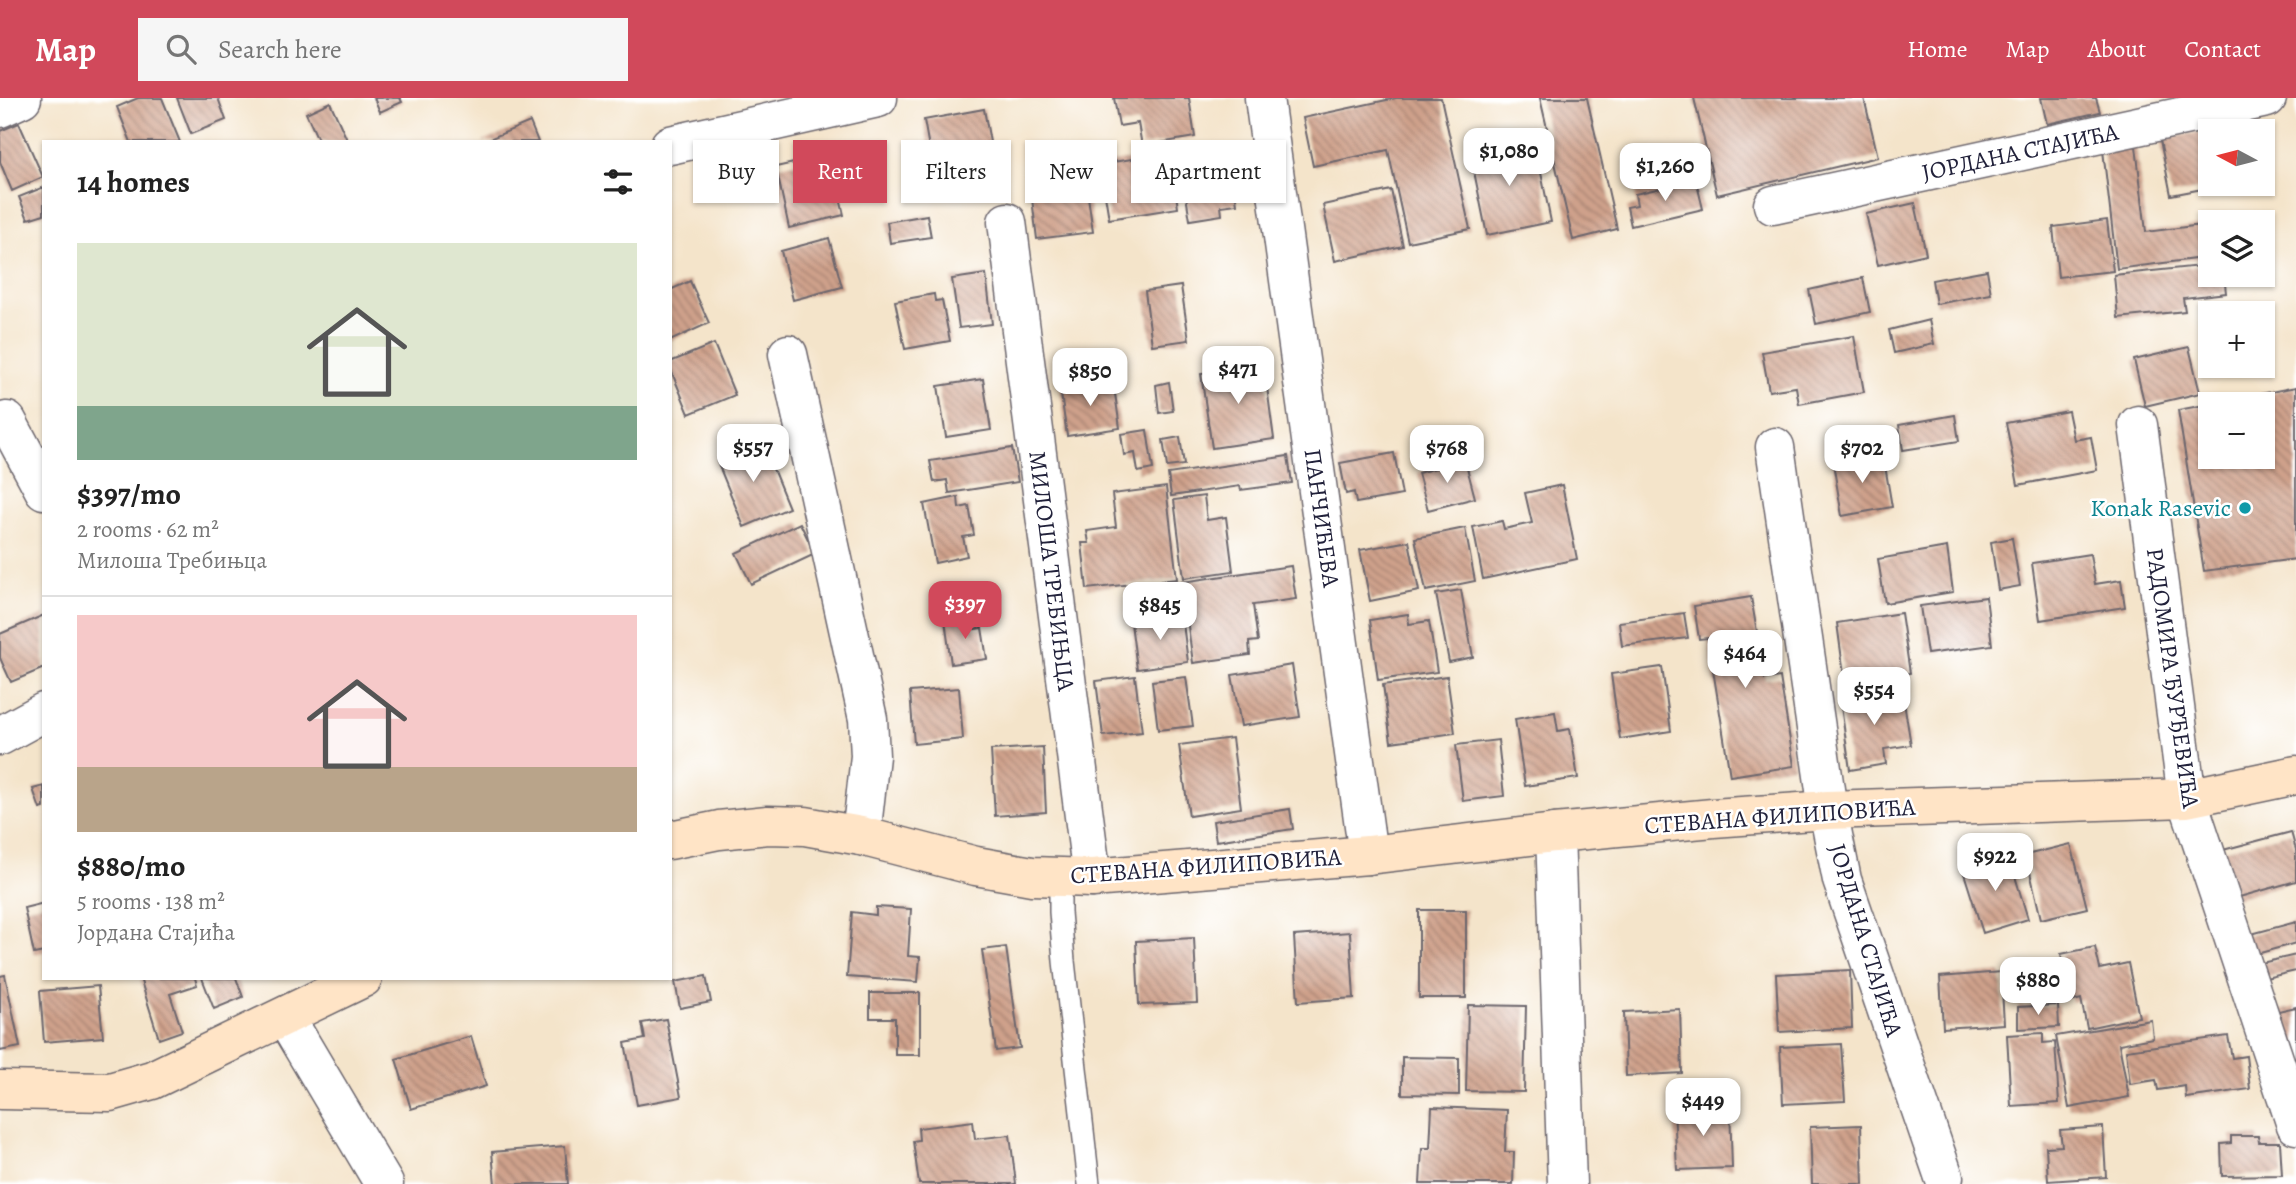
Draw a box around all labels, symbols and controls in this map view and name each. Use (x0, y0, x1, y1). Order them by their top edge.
search box (138, 18, 628, 81)
text: Map (35, 27, 96, 72)
icon: search (162, 30, 200, 68)
text: Search here (218, 32, 342, 67)
text: Home (1907, 33, 1968, 65)
text: Map (2006, 33, 2050, 65)
text: About (2088, 33, 2146, 65)
text: Contact (2184, 33, 2261, 65)
street label: ЈОРДАНА СТАЈИЋА (1919, 115, 2122, 188)
north arrow (2198, 119, 2275, 196)
map controls (2198, 119, 2275, 469)
pin: $1,080 (1452, 129, 1566, 188)
text: $1,080 (1479, 135, 1539, 166)
chip: Buy (693, 140, 779, 203)
chip: Rent (793, 140, 887, 203)
chip: Filters (901, 140, 1011, 203)
chip: New (1025, 140, 1117, 203)
chip: Apartment (1131, 140, 1286, 203)
pin: $1,260 (1608, 144, 1722, 203)
text: $1,260 (1636, 150, 1694, 181)
text: 14 homes (77, 162, 190, 202)
icon: filters (599, 163, 637, 201)
button: layers (2198, 210, 2275, 287)
icon: home (294, 289, 420, 415)
button: + (2198, 301, 2275, 378)
pin: $471 (1197, 346, 1279, 406)
pin: $850 (1049, 348, 1131, 408)
text: $471 (1218, 353, 1258, 384)
text: $850 (1068, 355, 1112, 386)
button: − (2198, 392, 2275, 469)
pin: $557 (712, 424, 794, 484)
pin: $768 (1406, 426, 1488, 485)
pin: $702 (1821, 426, 1903, 485)
text: $557 (733, 431, 773, 462)
text: $768 (1426, 432, 1468, 463)
text: $702 (1840, 432, 1884, 463)
street label: ПАНЧИЋЕВА (1296, 447, 1348, 590)
street label: МИЛОША ТРЕБИЊЦА (1021, 449, 1083, 694)
text: $397/mo (77, 474, 181, 514)
place label: Konak Rasevic (2090, 492, 2231, 524)
marker: Konak Rasevic (2237, 500, 2253, 516)
text: 2 rooms · 62 m² (77, 514, 219, 545)
text: Милоша Требињца (77, 545, 267, 576)
street label: РАДОМИРА ЂУРЂЕВИЋА (2139, 546, 2207, 811)
pin: $397 (924, 582, 1006, 641)
pin: $845 (1119, 582, 1201, 642)
text: $397 (944, 588, 986, 619)
text: $845 (1139, 589, 1181, 620)
pin: $464 (1704, 630, 1786, 690)
text: $464 (1723, 637, 1767, 668)
icon: home (294, 661, 420, 787)
pin: $554 (1833, 668, 1915, 727)
text: $554 (1853, 674, 1895, 705)
street label: СТЕВАНА ФИЛИПОВИЋА (1643, 790, 1918, 841)
pin: $922 (1954, 834, 2036, 893)
street label: СТЕВАНА ФИЛИПОВИЋА (1069, 840, 1344, 891)
street label: ЈОРДАНА СТАЈИЋА (1821, 840, 1911, 1041)
text: $922 (1973, 840, 2017, 871)
text: $880/mo (77, 846, 185, 886)
text: 5 rooms · 138 m² (77, 886, 225, 917)
text: Јордана Стајића (77, 917, 235, 948)
pin: $880 (1997, 958, 2079, 1017)
text: $880 (2016, 964, 2060, 995)
pin: $449 (1662, 1079, 1744, 1138)
text: $449 (1682, 1085, 1725, 1116)

